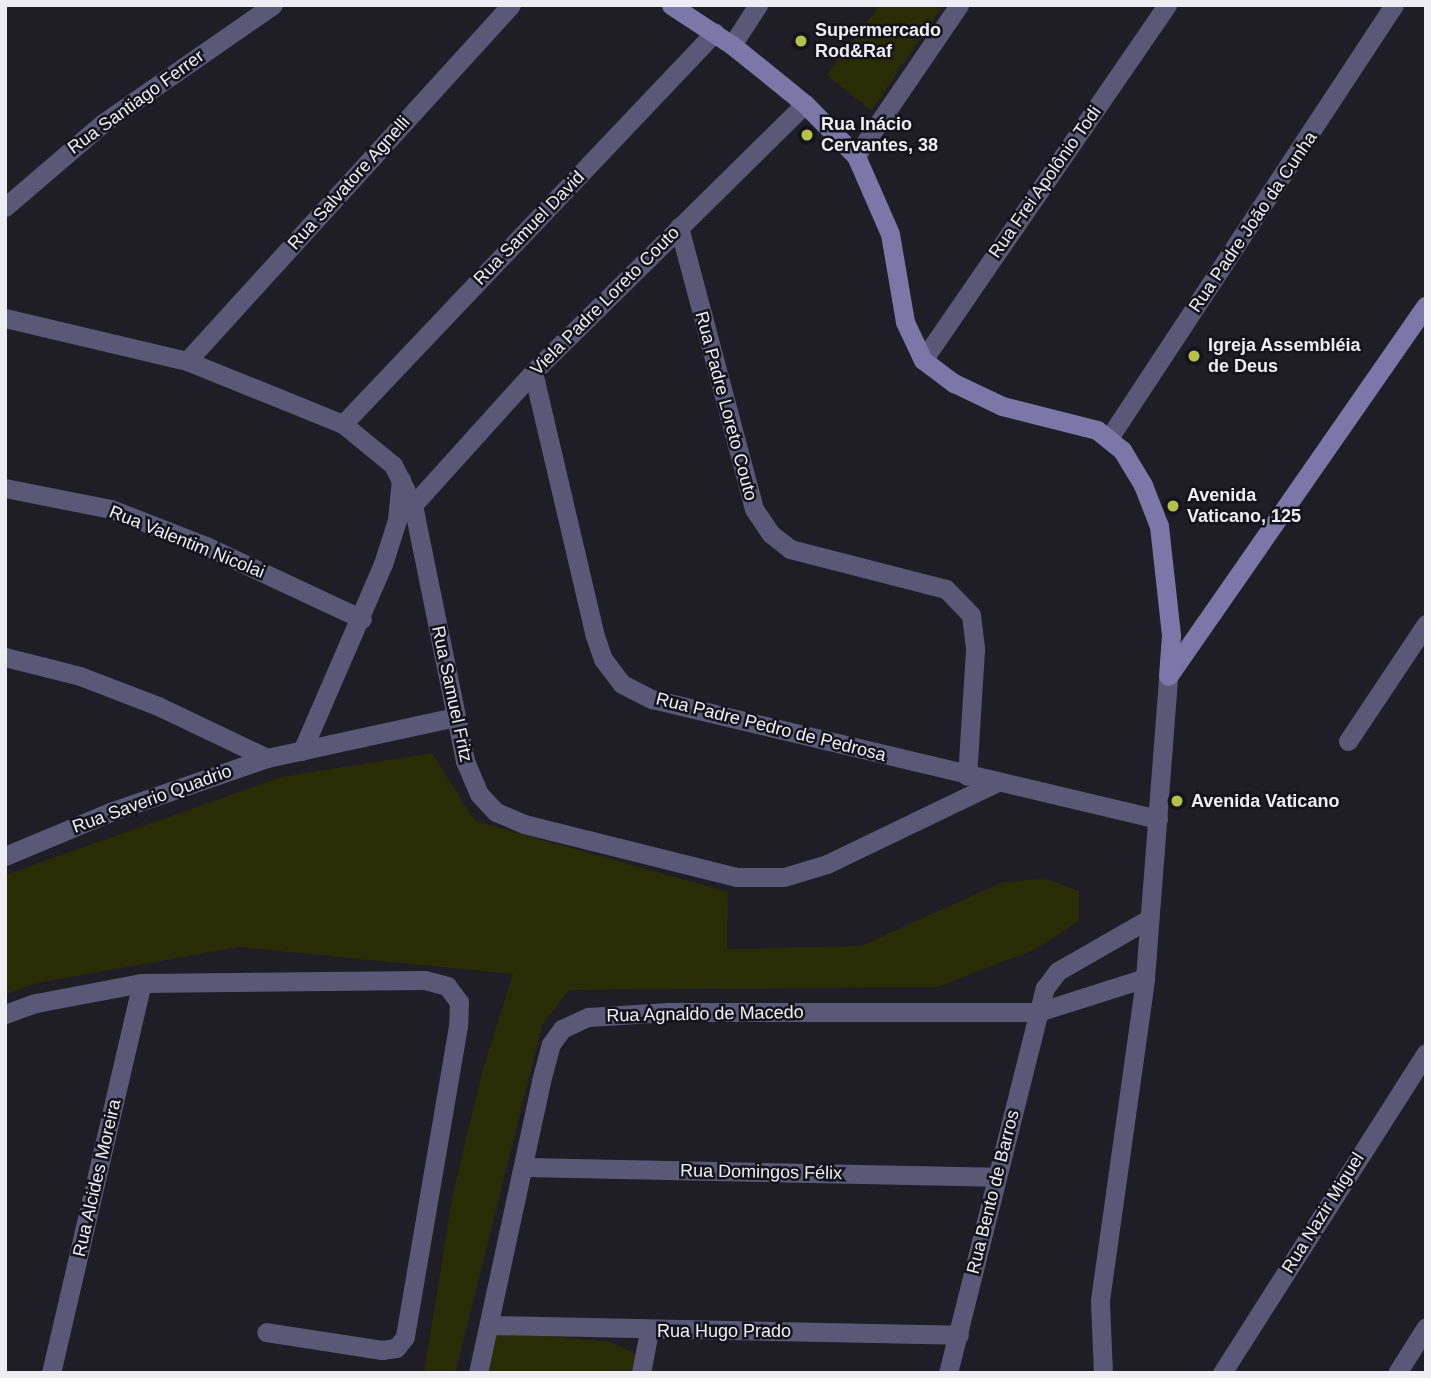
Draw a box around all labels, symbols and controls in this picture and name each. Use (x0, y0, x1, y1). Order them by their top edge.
place label: Supermercado Rod&Raf (815, 20, 941, 62)
marker: Supermercado Rod&Raf (793, 33, 809, 49)
street label: Rua Santiago Ferrer (64, 45, 208, 159)
street label: Rua Frei Apolônio Todi (984, 101, 1106, 263)
street label: Rua Salvatore Agnelli (283, 111, 415, 255)
place label: Rua Inácio Cervantes, 38 (821, 114, 938, 156)
marker: Rua Inácio Cervantes, 38 (799, 127, 815, 143)
street label: Rua Padre João da Cunha (1184, 128, 1322, 316)
street label: Rua Samuel David (469, 167, 589, 289)
street label: Viela Padre Loreto Couto (526, 222, 684, 380)
street label: Rua Padre Loreto Couto (690, 309, 762, 503)
place label: Igreja Assembléia de Deus (1208, 335, 1361, 378)
marker: Igreja Assembléia de Deus (1186, 348, 1202, 364)
place label: Avenida Vaticano, 125 (1187, 485, 1301, 528)
marker: Avenida Vaticano, 125 (1165, 498, 1181, 514)
street label: Rua Valentim Nicolai (106, 501, 268, 583)
street label: Rua Samuel Fritz (427, 624, 477, 764)
street label: Rua Padre Pedro de Pedrosa (654, 688, 888, 766)
street label: Rua Saverio Quadrio (69, 760, 235, 838)
place label: Avenida Vaticano (1191, 790, 1339, 812)
marker: Avenida Vaticano (1169, 793, 1185, 809)
street label: Rua Agnaldo de Macedo (606, 1001, 804, 1027)
street label: Rua Alcides Moreira (68, 1097, 126, 1259)
street label: Rua Bento de Barros (962, 1108, 1024, 1276)
street label: Rua Nazir Miguel (1277, 1149, 1369, 1277)
street label: Rua Domingos Félix (680, 1160, 842, 1184)
street label: Rua Hugo Prado (657, 1320, 791, 1342)

